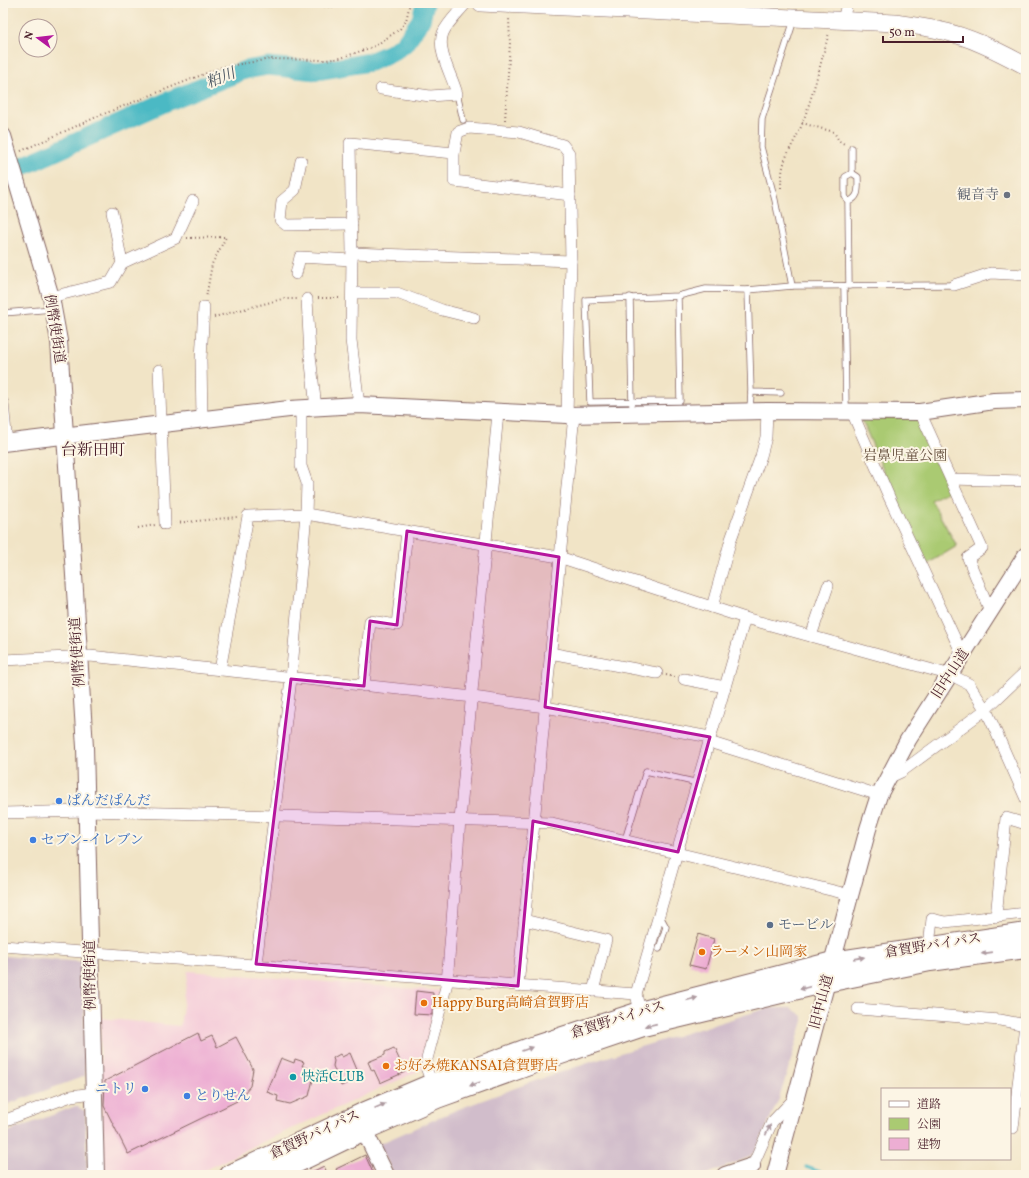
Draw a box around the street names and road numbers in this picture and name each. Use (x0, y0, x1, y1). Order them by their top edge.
street label: 例幣使街道 (39, 293, 69, 365)
street label: 例幣使街道 (66, 616, 90, 688)
street label: 旧中山道 (928, 645, 974, 703)
street label: 倉賀野バイパス (883, 929, 983, 963)
street label: 例幣使街道 (81, 940, 101, 1010)
street label: 旧中山道 (806, 972, 838, 1032)
street label: 倉賀野バイパス (568, 997, 668, 1043)
street label: 倉賀野バイパス (267, 1106, 363, 1164)

